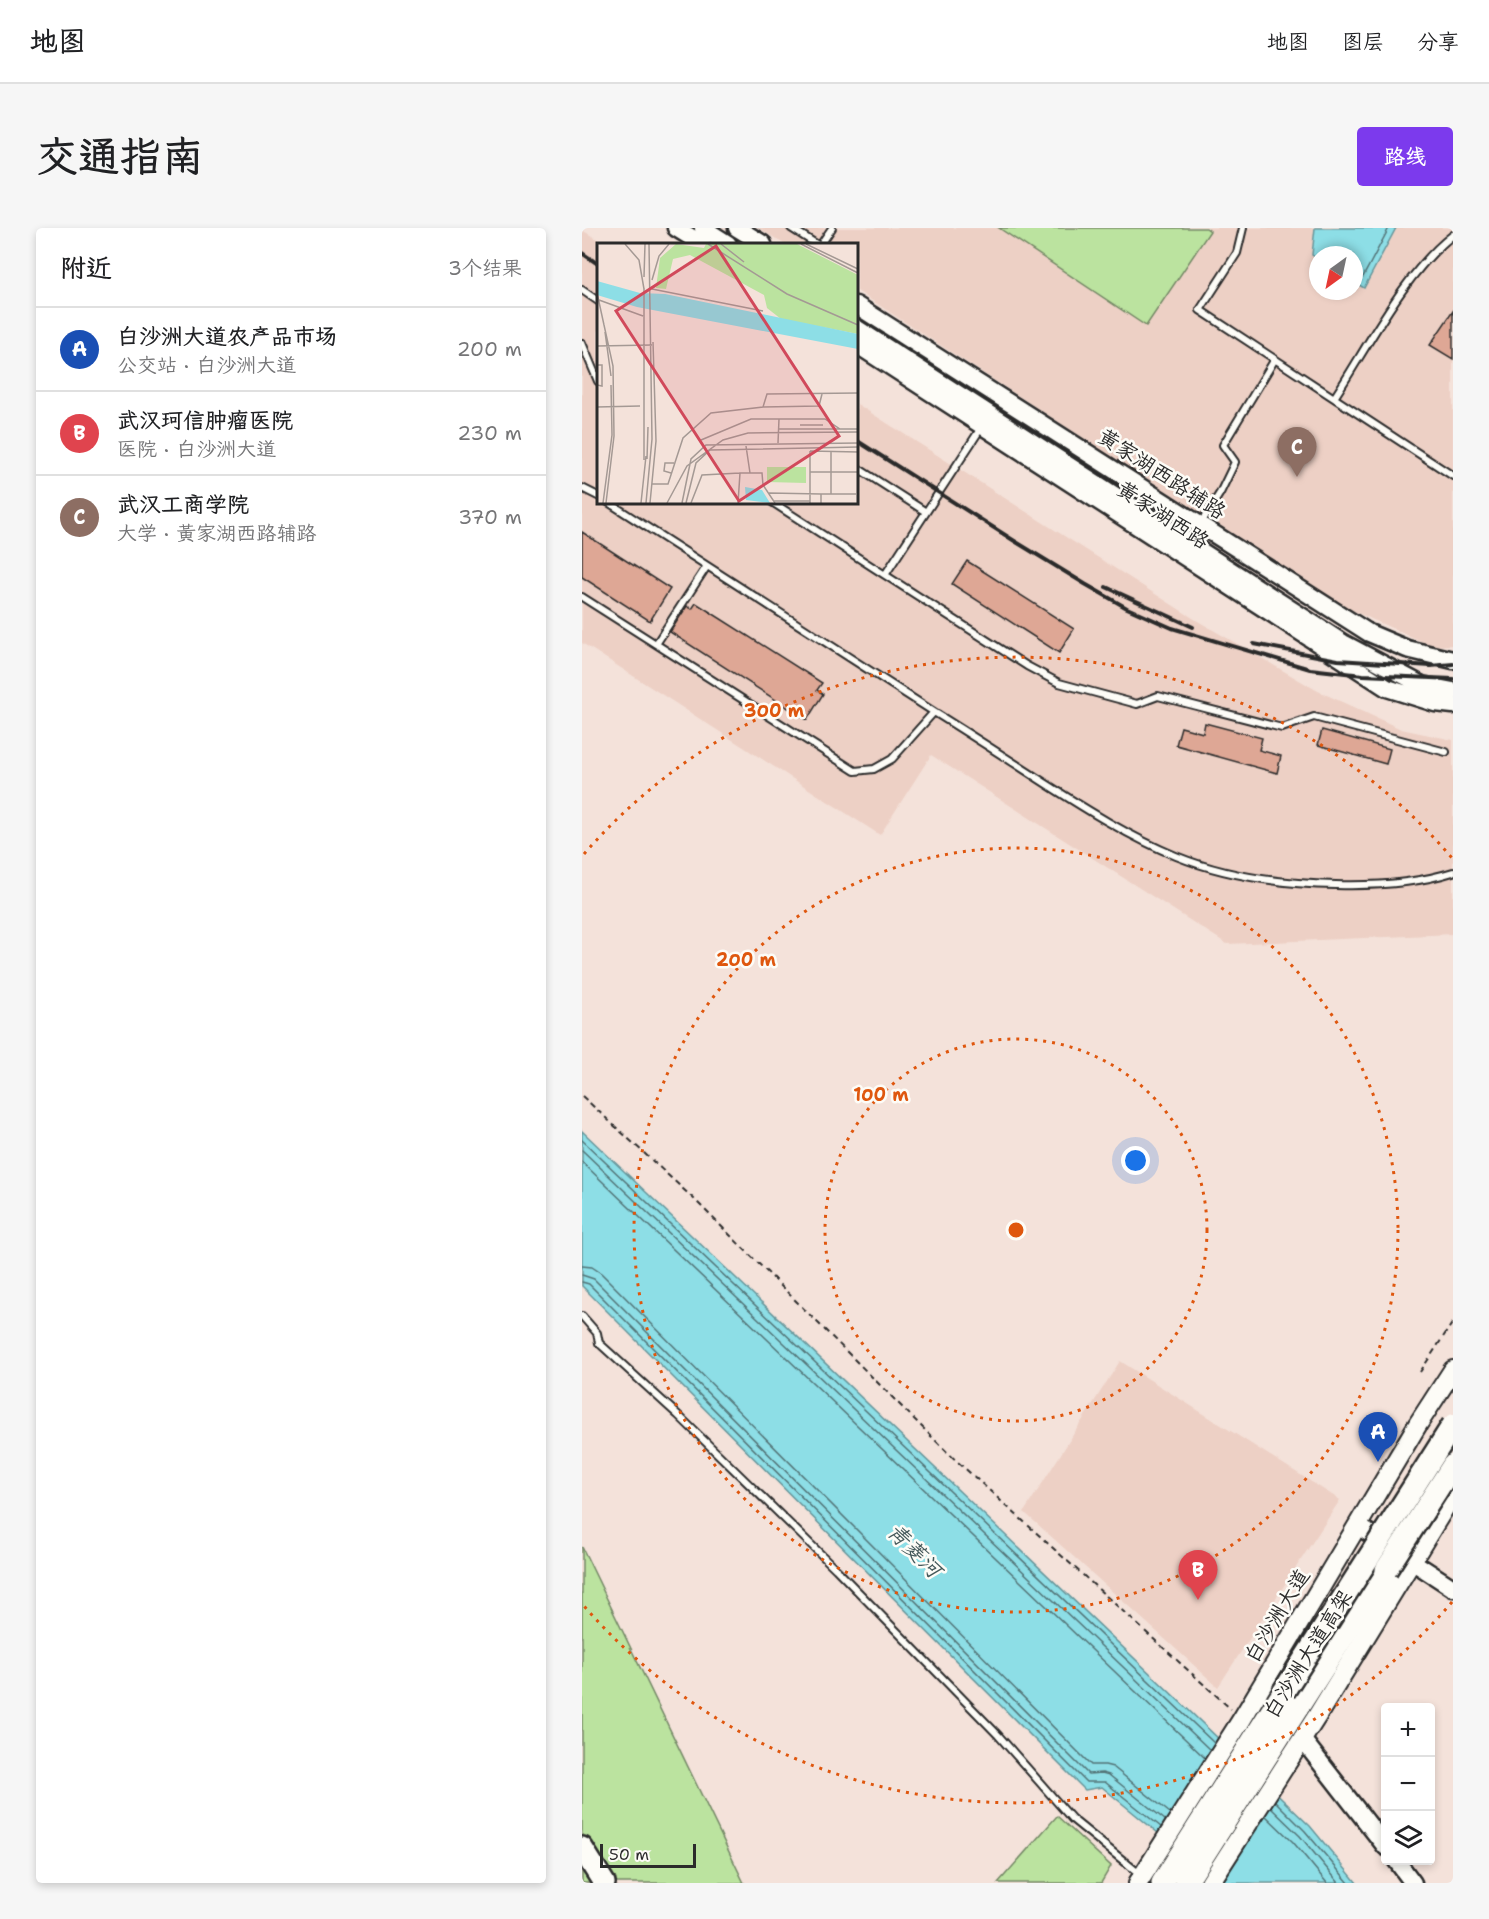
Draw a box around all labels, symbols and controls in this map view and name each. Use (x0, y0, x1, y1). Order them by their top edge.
text: 地图 (30, 22, 86, 60)
text: 地图 (1267, 28, 1309, 56)
text: 图层 (1342, 28, 1384, 56)
text: 分享 (1417, 28, 1459, 56)
button: 路线 (1357, 127, 1453, 186)
text: 交通指南 (36, 128, 204, 184)
inset map (597, 243, 858, 504)
north arrow (1309, 246, 1363, 300)
text: 附近 (60, 250, 112, 285)
text: 3个结果 (448, 255, 522, 281)
text: 白沙洲大道农产品市场 (117, 322, 337, 351)
text: A (72, 336, 87, 362)
text: 200 m (457, 336, 522, 362)
text: 公交站 · 白沙洲大道 (117, 352, 296, 378)
text: 武汉珂信肿瘤医院 (117, 406, 293, 435)
text: B (73, 420, 86, 446)
text: 230 m (457, 420, 522, 446)
street label: 黄家湖西路辅路 (1093, 423, 1231, 525)
pin: C (1278, 428, 1316, 477)
text: 医院 · 白沙洲大道 (117, 436, 276, 462)
street label: 黄家湖西路 (1112, 476, 1214, 554)
text: 武汉工商学院 (117, 490, 249, 519)
text: C (73, 504, 86, 530)
text: 370 m (458, 504, 522, 530)
text: 大学 · 黄家湖西路辅路 (117, 520, 316, 546)
text: 300 m (744, 699, 805, 723)
text: 200 m (716, 948, 777, 972)
text: 100 m (853, 1083, 909, 1107)
your location (1121, 1146, 1150, 1175)
centre of rings (1006, 1220, 1026, 1240)
pin: A (1358, 1412, 1398, 1462)
water label: 青菱河 (881, 1517, 950, 1586)
pin: B (1178, 1550, 1218, 1600)
street label: 白沙洲大道 (1238, 1564, 1316, 1668)
street label: 白沙洲大道高架 (1257, 1584, 1359, 1724)
map controls (1381, 1703, 1435, 1865)
button: + (1381, 1703, 1435, 1757)
button: − (1381, 1757, 1435, 1811)
button: layers (1381, 1811, 1435, 1865)
scale bar (600, 1841, 696, 1868)
text: 50 m (609, 1844, 649, 1865)

